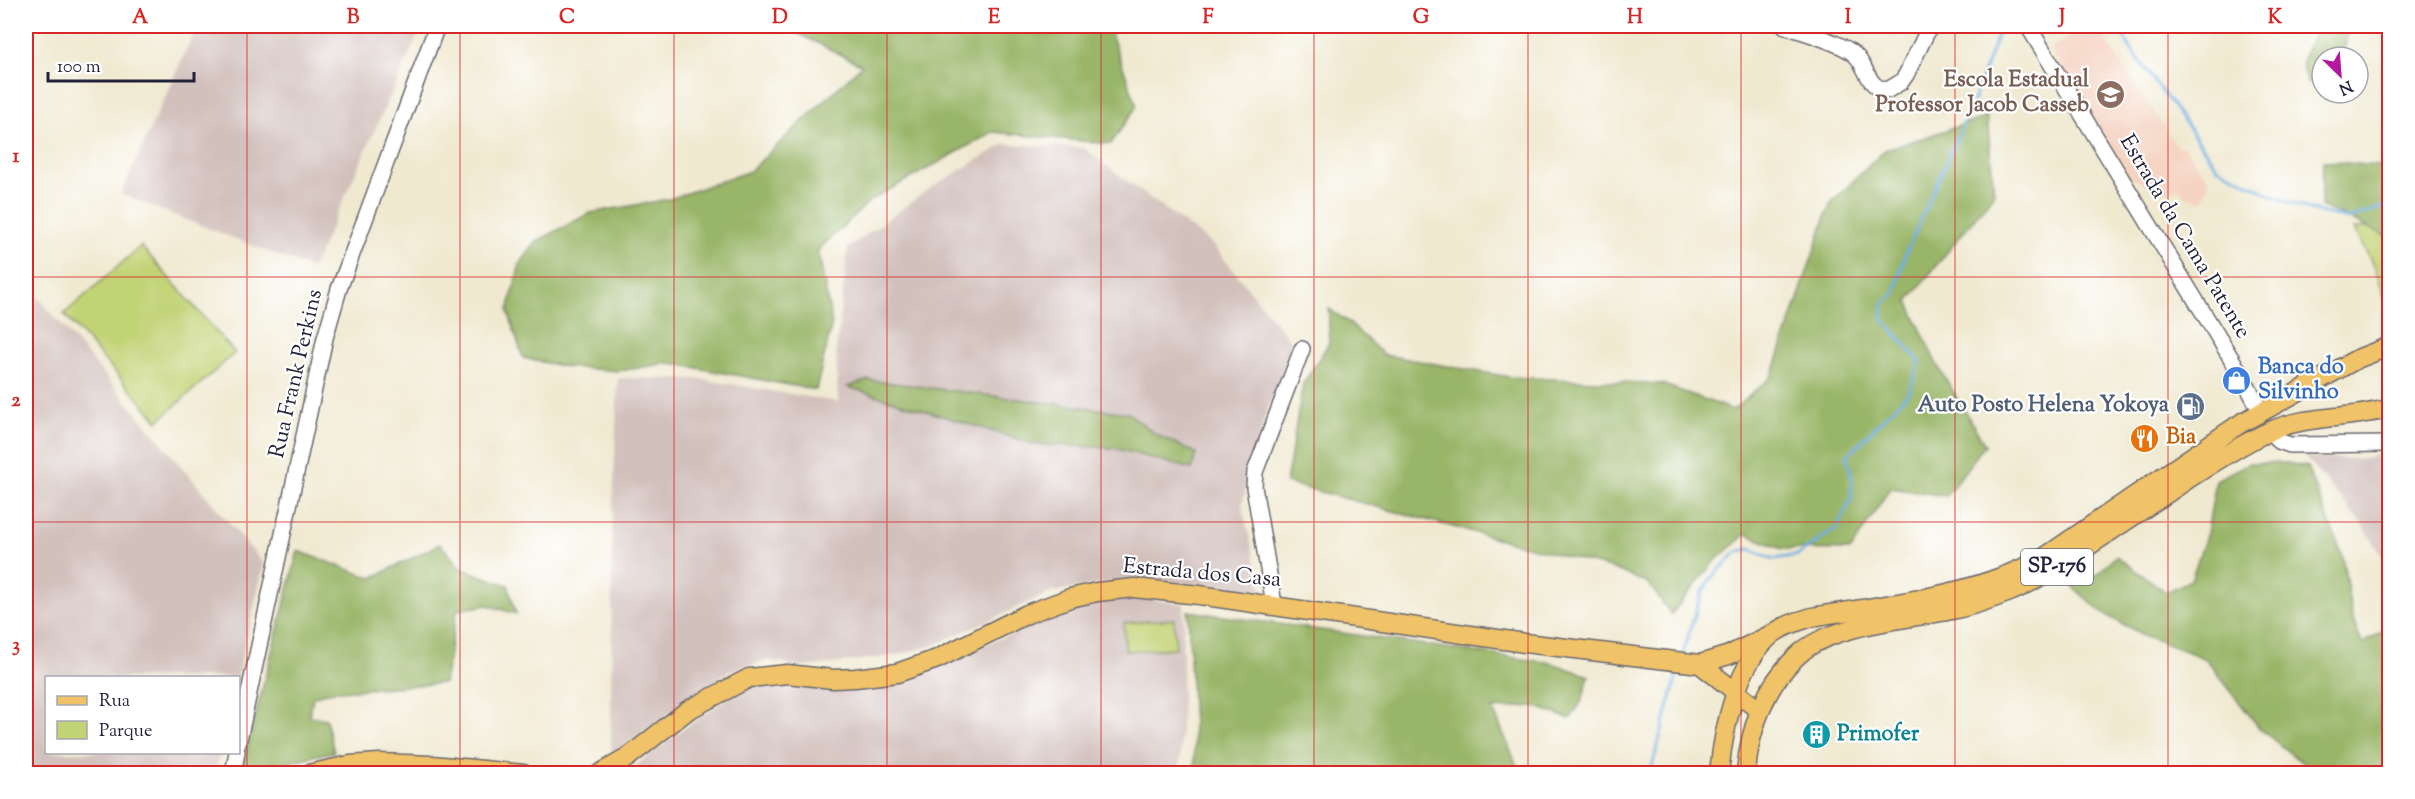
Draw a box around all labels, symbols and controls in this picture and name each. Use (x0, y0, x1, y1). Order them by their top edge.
text: A (132, 4, 149, 33)
text: B (347, 4, 360, 33)
text: C (559, 4, 575, 33)
text: D (772, 4, 788, 33)
text: E (988, 4, 1001, 33)
text: F (1202, 4, 1214, 33)
text: G (1413, 4, 1430, 33)
text: H (1627, 4, 1643, 33)
text: I (1845, 4, 1852, 33)
text: J (2057, 4, 2065, 33)
text: K (2268, 4, 2283, 33)
scale bar (48, 45, 194, 83)
north arrow (2310, 45, 2370, 105)
text: 100 m (57, 55, 101, 81)
place label: Escola Estadual Professor Jacob Casseb (1875, 65, 2090, 122)
text: N (2334, 73, 2356, 100)
school or university icon: Escola Estadual Professor Jacob Casseb (2094, 78, 2126, 110)
street label: Estrada da Cama Patente (2110, 129, 2258, 345)
text: 1 (13, 143, 20, 172)
street label: Rua Frank Perkins (262, 286, 332, 462)
place label: Banca do Silvinho (2258, 352, 2344, 409)
shop icon: Banca do Silvinho (2221, 365, 2253, 397)
text: 2 (11, 387, 21, 416)
place label: Auto Posto Helena Yokoya (1918, 390, 2170, 422)
fuel station icon: Auto Posto Helena Yokoya (2174, 390, 2206, 422)
restaurant icon: Bia (2129, 422, 2161, 454)
place label: Bia (2166, 422, 2197, 454)
road number: SP-176 (2021, 549, 2093, 585)
street label: Estrada dos Casa (1122, 551, 1282, 597)
text: 3 (12, 632, 20, 661)
legend (45, 676, 240, 754)
text: Rua (99, 689, 130, 715)
text: Parque (99, 719, 152, 745)
building icon: Primofer (1800, 719, 1832, 751)
place label: Primofer (1837, 719, 1920, 751)

